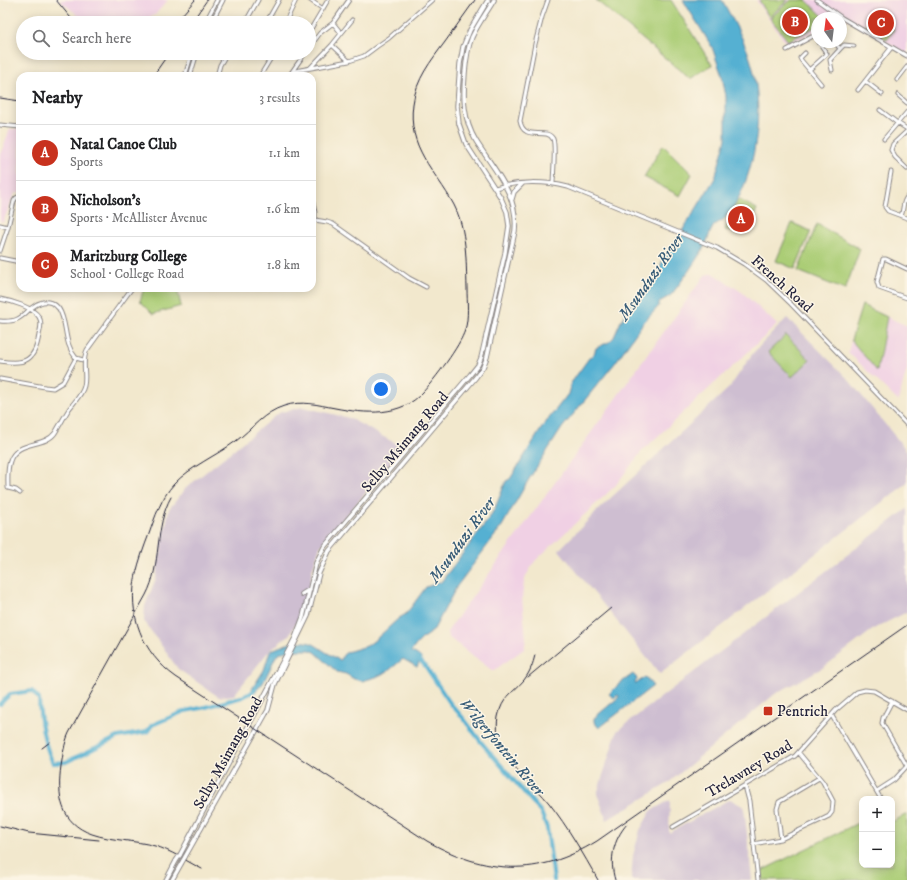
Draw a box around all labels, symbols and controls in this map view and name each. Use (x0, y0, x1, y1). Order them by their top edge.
pin: B (782, 7, 808, 37)
pin: C (868, 8, 894, 38)
north arrow (811, 12, 847, 48)
search box (16, 16, 316, 60)
icon: search (30, 27, 52, 49)
text: Search here (62, 29, 131, 48)
text: Nearby (32, 87, 82, 109)
text: 3 results (259, 90, 300, 106)
text: Natal Canoe Club (70, 135, 177, 154)
text: A (41, 145, 49, 161)
text: 1.1 km (268, 145, 300, 161)
text: Sports (70, 154, 103, 170)
text: Nicholson's (70, 191, 140, 210)
text: B (41, 201, 49, 217)
text: 1.6 km (266, 201, 300, 217)
pin: A (728, 204, 754, 234)
text: Sports · McAllister Avenue (70, 210, 207, 226)
water label: Msunduzi River (613, 229, 689, 325)
text: Maritzburg College (70, 247, 187, 266)
street label: French Road (747, 251, 817, 317)
text: C (41, 257, 49, 273)
text: 1.8 km (267, 257, 300, 273)
text: School · College Road (70, 266, 184, 282)
your location (371, 379, 391, 399)
street label: Selby Msimang Road (357, 387, 453, 496)
water label: Msunduzi River (424, 492, 501, 588)
street label: Selby Msimang Road (189, 693, 267, 813)
water label: Wilgerfontein River (455, 694, 550, 801)
place label: Pentrich (777, 702, 828, 721)
marker: Pentrich (762, 705, 774, 717)
street label: Trelawney Road (702, 736, 796, 802)
map controls (859, 796, 895, 868)
button: + (859, 796, 895, 832)
button: − (859, 832, 895, 868)

